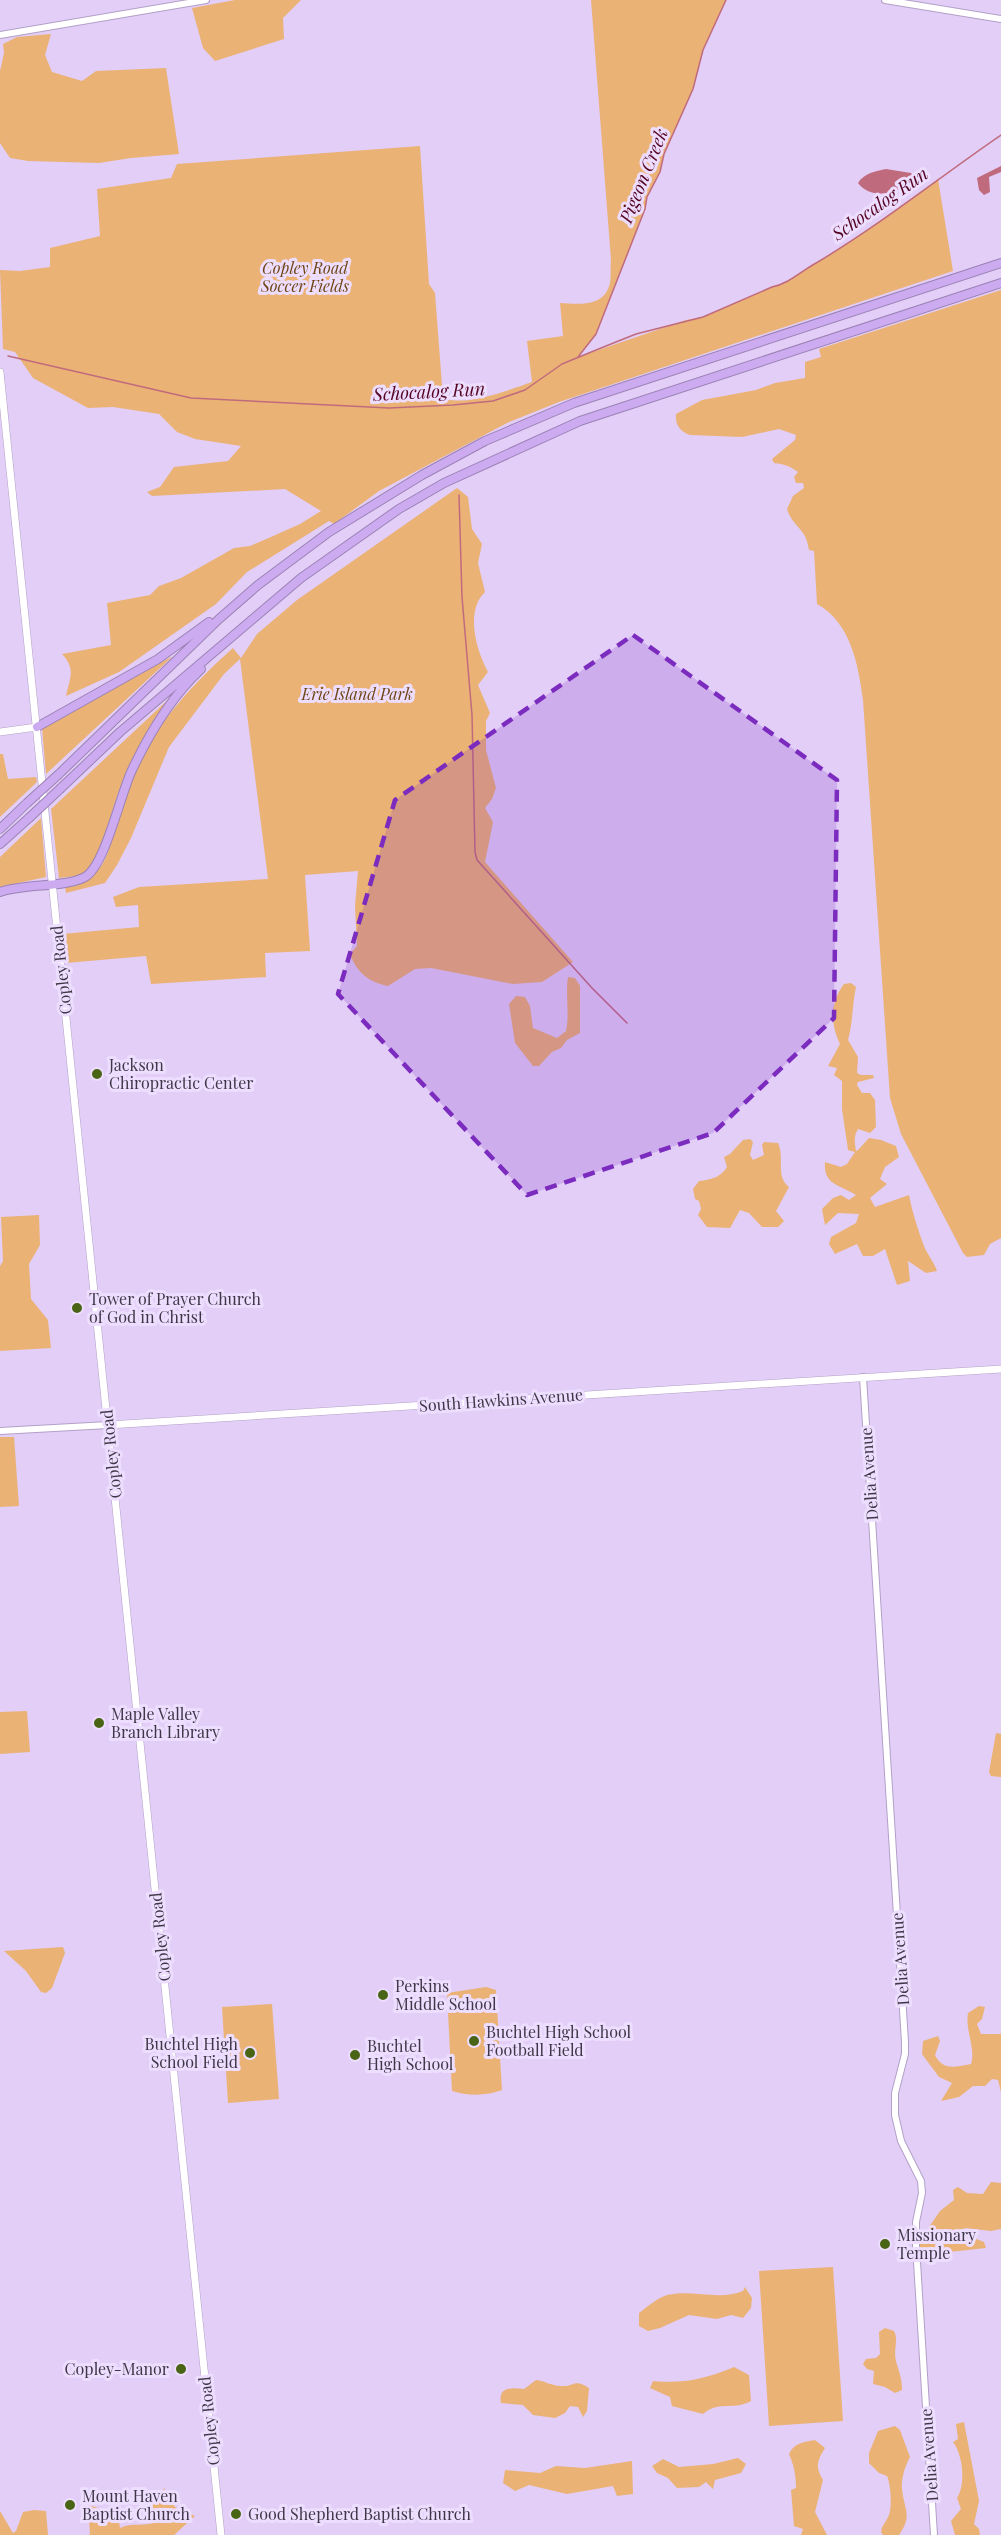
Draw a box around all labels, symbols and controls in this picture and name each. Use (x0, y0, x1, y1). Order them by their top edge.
water label: Pigeon Creek (613, 125, 673, 227)
water label: Schocalog Run (826, 161, 932, 246)
park label: Copley Road Soccer Fields (260, 257, 349, 296)
water label: Schocalog Run (371, 376, 486, 406)
park label: Erie Island Park (300, 683, 413, 704)
street label: Copley Road (45, 924, 76, 1016)
place label: Jackson Chiropractic Center (108, 1054, 253, 1093)
marker: Jackson Chiropractic Center (90, 1067, 104, 1081)
place label: Tower of Prayer Church of God in Christ (89, 1288, 261, 1327)
marker: Tower of Prayer Church of God in Christ (70, 1301, 84, 1315)
street label: South Hawkins Avenue (418, 1383, 584, 1416)
street label: Copley Road (95, 1408, 126, 1500)
street label: Delia Avenue (855, 1427, 882, 1521)
place label: Maple Valley Branch Library (111, 1703, 220, 1742)
marker: Maple Valley Branch Library (92, 1716, 106, 1730)
street label: Copley Road (144, 1891, 175, 1983)
street label: Delia Avenue (886, 1912, 913, 2006)
place label: Perkins Middle School (395, 1975, 497, 2014)
marker: Perkins Middle School (376, 1988, 390, 2002)
place label: Buchtel High School Football Field (486, 2021, 632, 2060)
place label: Buchtel High School Field (145, 2033, 239, 2072)
marker: Buchtel High School Football Field (467, 2034, 481, 2048)
place label: Buchtel High School (367, 2035, 454, 2074)
marker: Buchtel High School Field (243, 2046, 257, 2060)
marker: Buchtel High School (348, 2048, 362, 2062)
place label: Missionary Temple (897, 2224, 976, 2263)
marker: Missionary Temple (878, 2237, 892, 2251)
place label: Copley-Manor (65, 2358, 169, 2379)
marker: Copley-Manor (174, 2362, 188, 2376)
street label: Copley Road (193, 2375, 224, 2467)
street label: Delia Avenue (915, 2408, 942, 2502)
place label: Mount Haven Baptist Church (82, 2485, 190, 2524)
marker: Mount Haven Baptist Church (63, 2498, 77, 2512)
place label: Good Shepherd Baptist Church (248, 2503, 471, 2524)
marker: Good Shepherd Baptist Church (229, 2507, 243, 2521)

